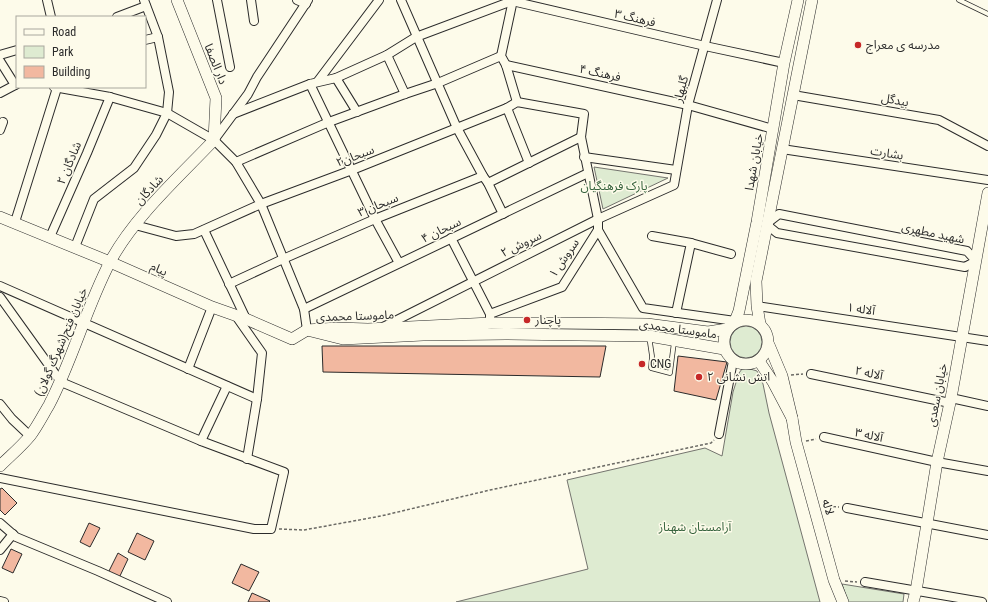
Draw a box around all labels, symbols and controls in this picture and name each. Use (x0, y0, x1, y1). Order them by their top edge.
street label: فرهنگ ۳ (613, 6, 657, 30)
legend (16, 16, 146, 88)
text: Road (52, 25, 76, 39)
place label: مدرسه ی معراج (866, 38, 940, 54)
marker: مدرسه ی معراج (853, 40, 863, 50)
street label: دار الصفا (202, 42, 231, 87)
text: Park (52, 45, 74, 59)
street label: فرهنگ ۴ (578, 62, 622, 84)
text: Building (52, 65, 90, 79)
street label: گلبهار (671, 73, 692, 105)
street label: بیدگل (880, 91, 910, 109)
street label: خیابان شهدا (742, 132, 766, 192)
street label: شادگان ۲ (54, 140, 84, 186)
street label: سبحان۲ (334, 142, 376, 170)
street label: بشارت (869, 143, 905, 163)
street label: شادگان (132, 172, 166, 208)
park label: پارک فرهنگیان (580, 179, 648, 194)
street label: سبحان ۳ (356, 191, 400, 219)
street label: سبحان ۴ (419, 214, 463, 246)
street label: شهید مطهری (900, 220, 966, 247)
street label: سروش ۲ (498, 228, 544, 260)
street label: سروش ۱ (546, 236, 582, 280)
street label: پیام (147, 259, 170, 281)
street label: خیابان فتح(شهرگ گولان) (32, 286, 92, 399)
street label: آلاله ۱ (846, 300, 877, 318)
street label: ماموستا محمدی (316, 308, 394, 324)
place label: پاچنار (534, 313, 561, 328)
marker: پاچنار (522, 315, 532, 325)
street label: ماموستا محمدی (638, 317, 718, 341)
place label: CNG (650, 357, 671, 371)
marker: CNG (637, 359, 647, 369)
street label: خیابان سعدی (924, 362, 950, 428)
street label: آلاله ۲ (854, 363, 885, 383)
place label: اتش نشانی ۲ (707, 370, 770, 384)
marker: اتش نشانی ۲ (694, 372, 704, 382)
street label: آلاله ۳ (854, 425, 885, 445)
street label: لاله (819, 497, 837, 517)
park label: آرامستان شهناز (658, 520, 732, 534)

